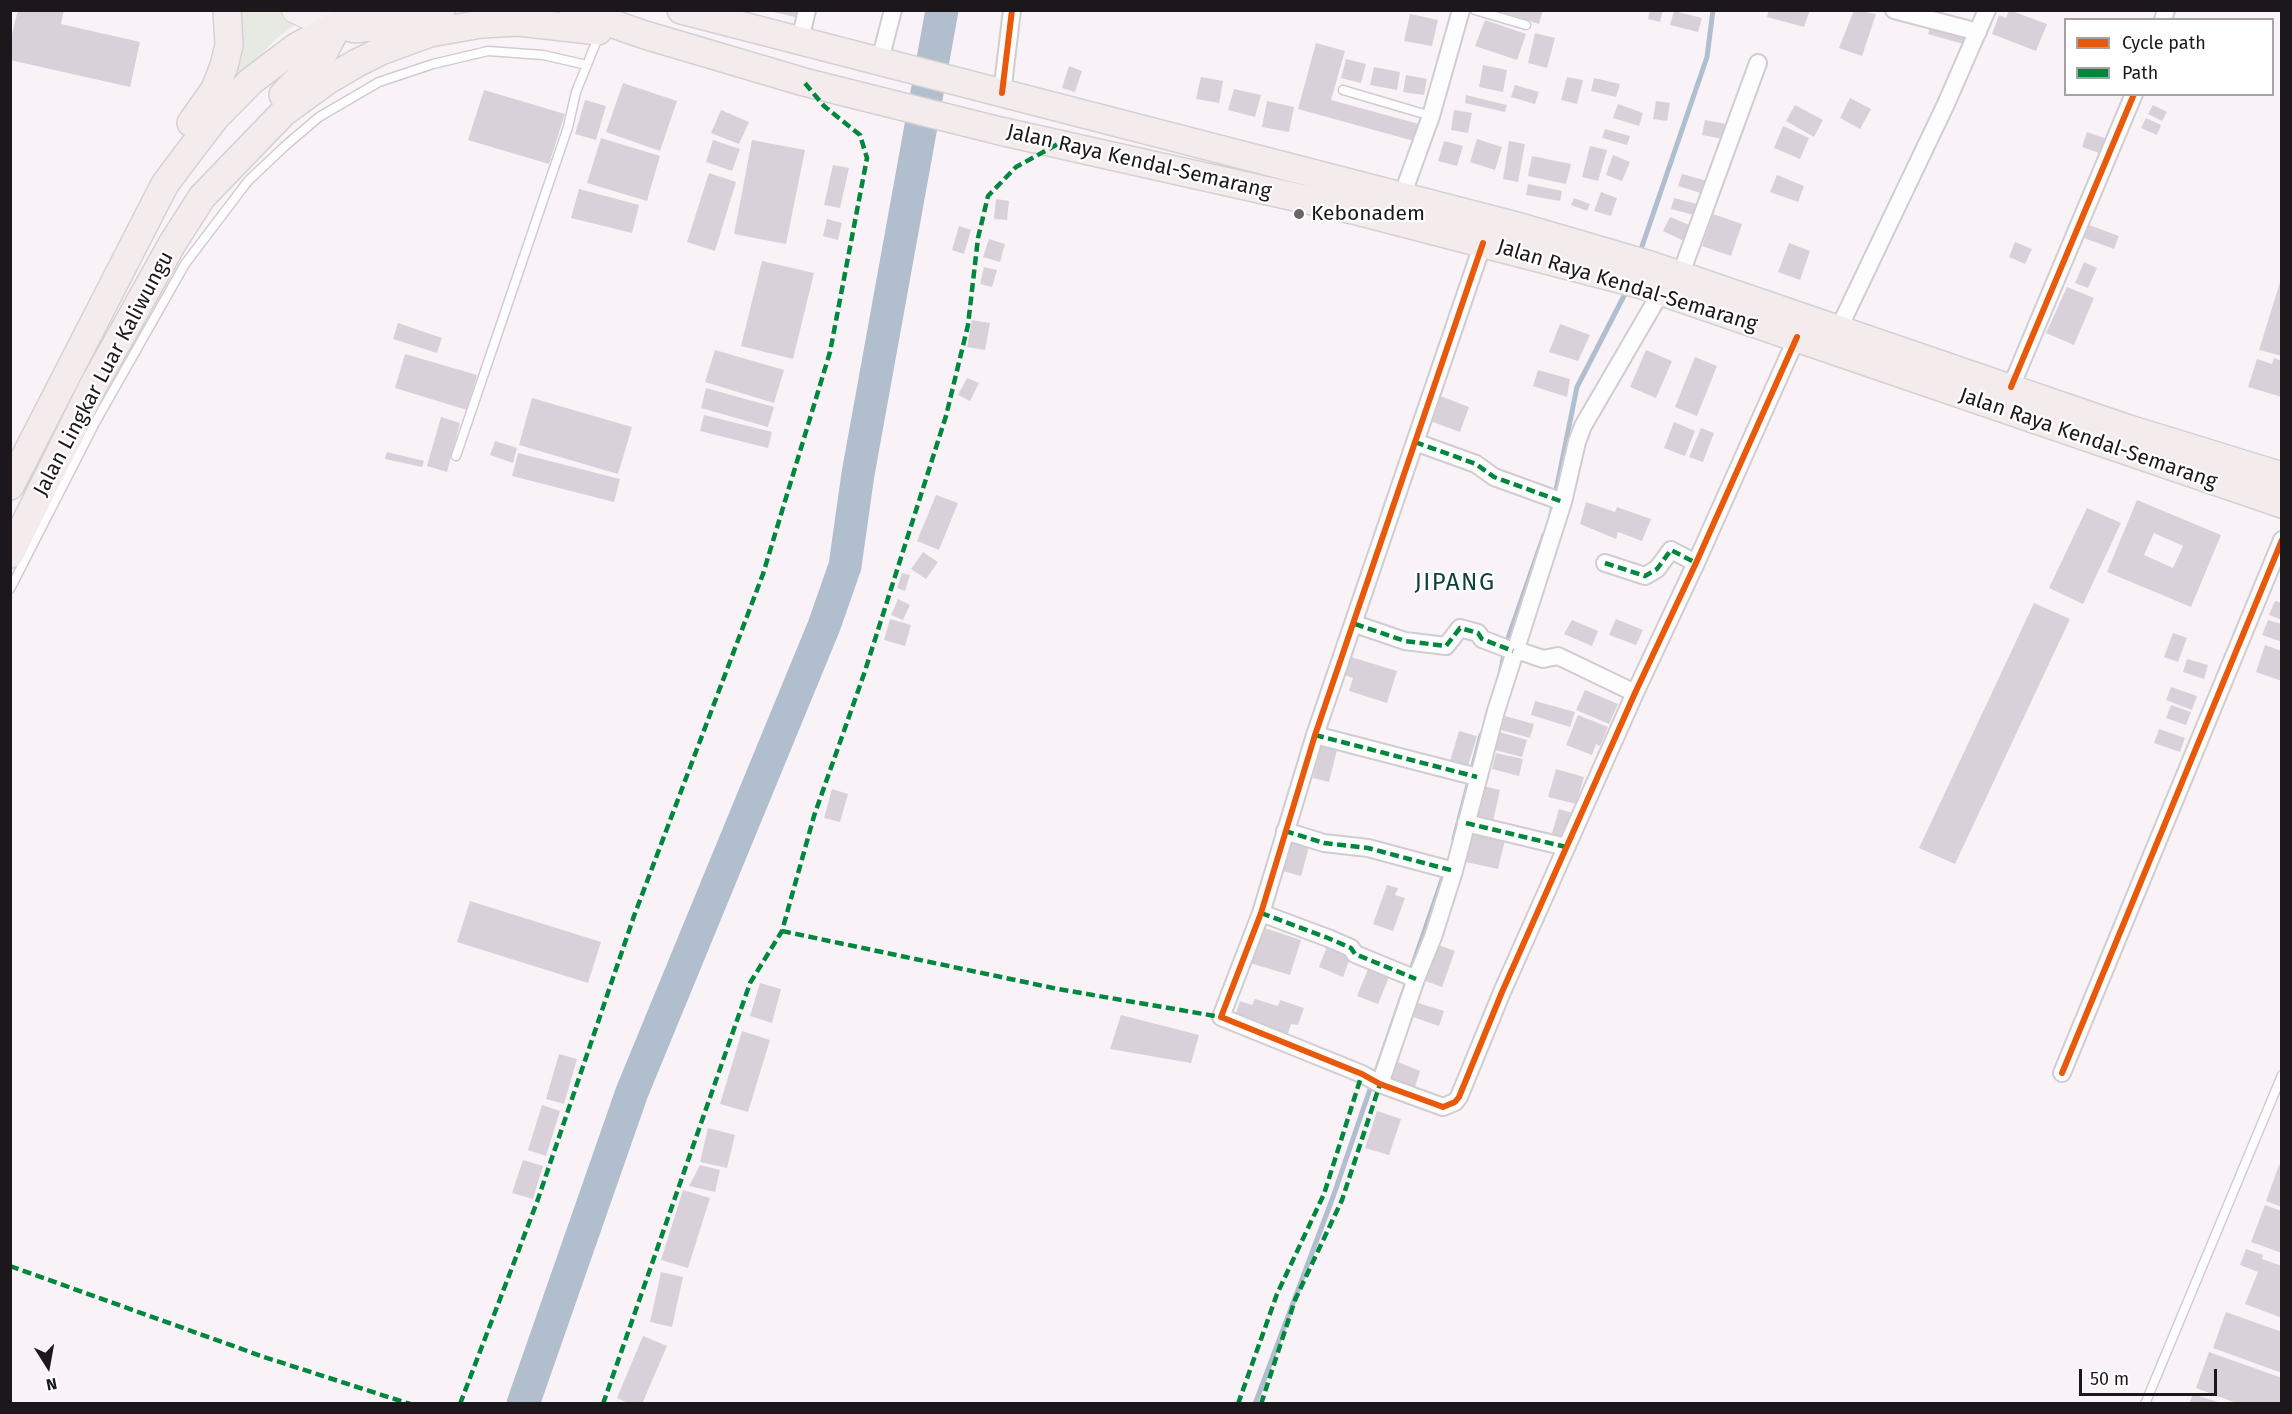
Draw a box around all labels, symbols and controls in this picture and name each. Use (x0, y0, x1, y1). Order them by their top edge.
legend (2064, 18, 2274, 96)
text: Cycle path (2122, 32, 2206, 54)
text: Path (2122, 62, 2158, 84)
street label: Jalan Raya Kendal-Semarang (1004, 119, 1274, 205)
place label: Kebonadem (1311, 201, 1425, 227)
marker: Kebonadem (1292, 207, 1306, 221)
street label: Jalan Raya Kendal-Semarang (1494, 234, 1760, 338)
street label: Jalan Lingkar Luar Kaliwungu (29, 247, 179, 501)
street label: Jalan Raya Kendal-Semarang (1956, 383, 2220, 495)
district label: JIPANG (1414, 569, 1496, 597)
north arrow (18, 1336, 78, 1396)
scale bar (2082, 1357, 2220, 1395)
text: 50 m (2090, 1368, 2129, 1390)
text: N (45, 1374, 59, 1394)

